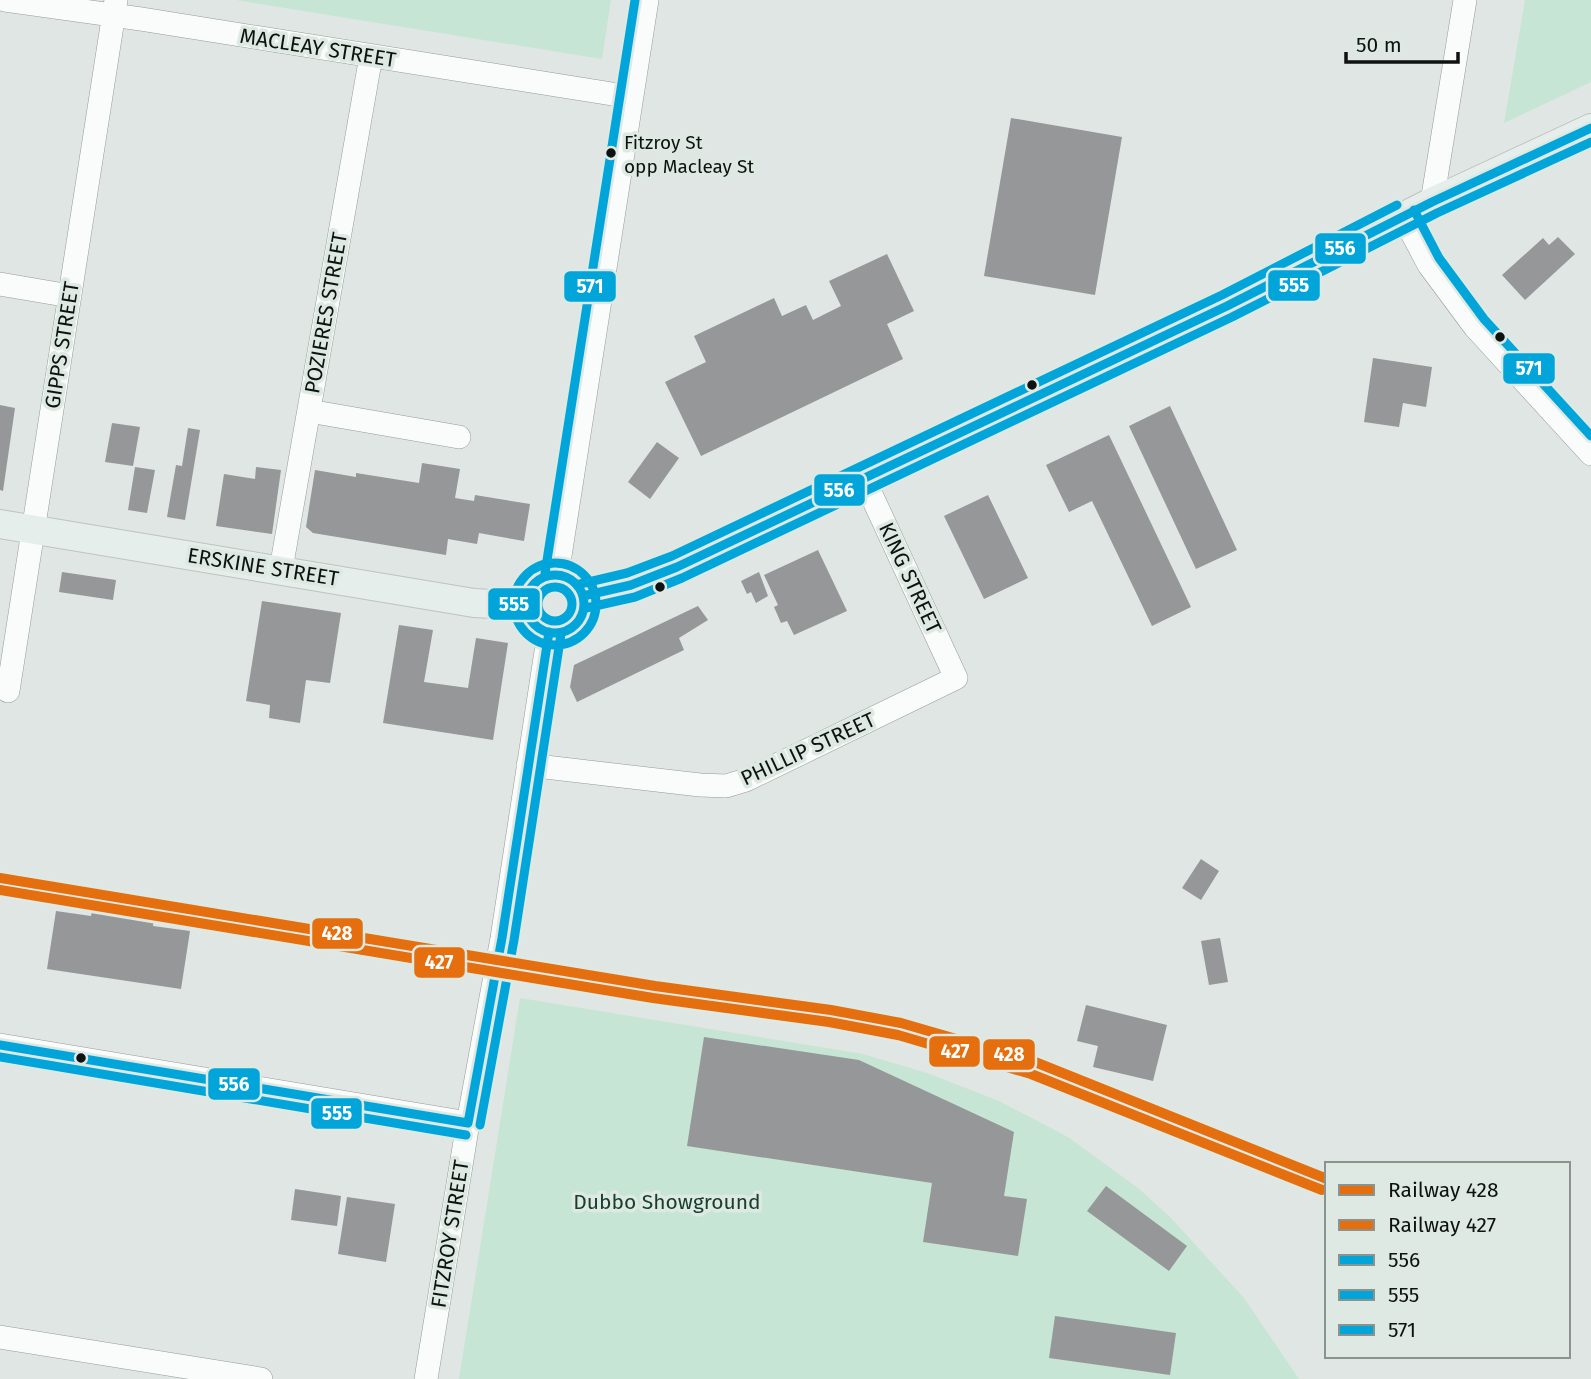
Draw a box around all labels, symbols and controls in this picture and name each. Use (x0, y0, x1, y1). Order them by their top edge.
scale bar (1346, 21, 1458, 65)
street label: MACLEAY STREET (238, 23, 398, 73)
text: 50 m (1356, 32, 1402, 58)
place label: Fitzroy St opp Macleay St (624, 131, 754, 178)
marker: Fitzroy St opp Macleay St (604, 146, 618, 160)
street label: POZIERES STREET (299, 230, 353, 396)
line badge: 556 (1314, 232, 1367, 265)
text: 556 (1325, 237, 1356, 260)
line badge: 555 (1267, 269, 1321, 302)
line badge: 571 (563, 270, 617, 303)
text: 555 (1279, 274, 1309, 297)
text: 571 (576, 275, 604, 298)
street label: GIPPS STREET (39, 279, 85, 410)
unlabelled marker (1493, 330, 1507, 344)
line badge: 571 (1502, 352, 1556, 385)
text: 571 (1515, 357, 1543, 380)
unlabelled marker (1025, 378, 1039, 392)
line badge: 556 (813, 473, 866, 507)
text: 556 (824, 479, 855, 502)
street label: KING STREET (873, 518, 947, 638)
street label: ERSKINE STREET (185, 542, 341, 592)
unlabelled marker (653, 580, 667, 594)
line badge: 555 (487, 587, 541, 621)
text: 555 (499, 593, 529, 616)
street label: PHILLIP STREET (737, 706, 880, 792)
line badge: 428 (311, 917, 364, 950)
text: 428 (321, 922, 353, 945)
line badge: 427 (413, 946, 466, 979)
text: 427 (425, 951, 454, 974)
line badge: 427 (928, 1035, 981, 1068)
line badge: 428 (982, 1038, 1036, 1071)
text: 427 (941, 1040, 970, 1063)
text: 428 (993, 1043, 1025, 1066)
unlabelled marker (74, 1051, 88, 1065)
line badge: 556 (207, 1067, 261, 1101)
text: 556 (219, 1073, 250, 1096)
line badge: 555 (310, 1097, 363, 1130)
text: 555 (322, 1102, 352, 1125)
street label: FITZROY STREET (425, 1158, 475, 1310)
legend (1325, 1162, 1570, 1358)
text: Railway 428 (1388, 1177, 1499, 1203)
park label: Dubbo Showground (573, 1189, 761, 1215)
text: Railway 427 (1388, 1212, 1496, 1238)
text: 556 (1388, 1247, 1420, 1273)
text: 555 (1388, 1282, 1419, 1308)
text: 571 (1388, 1317, 1416, 1343)

